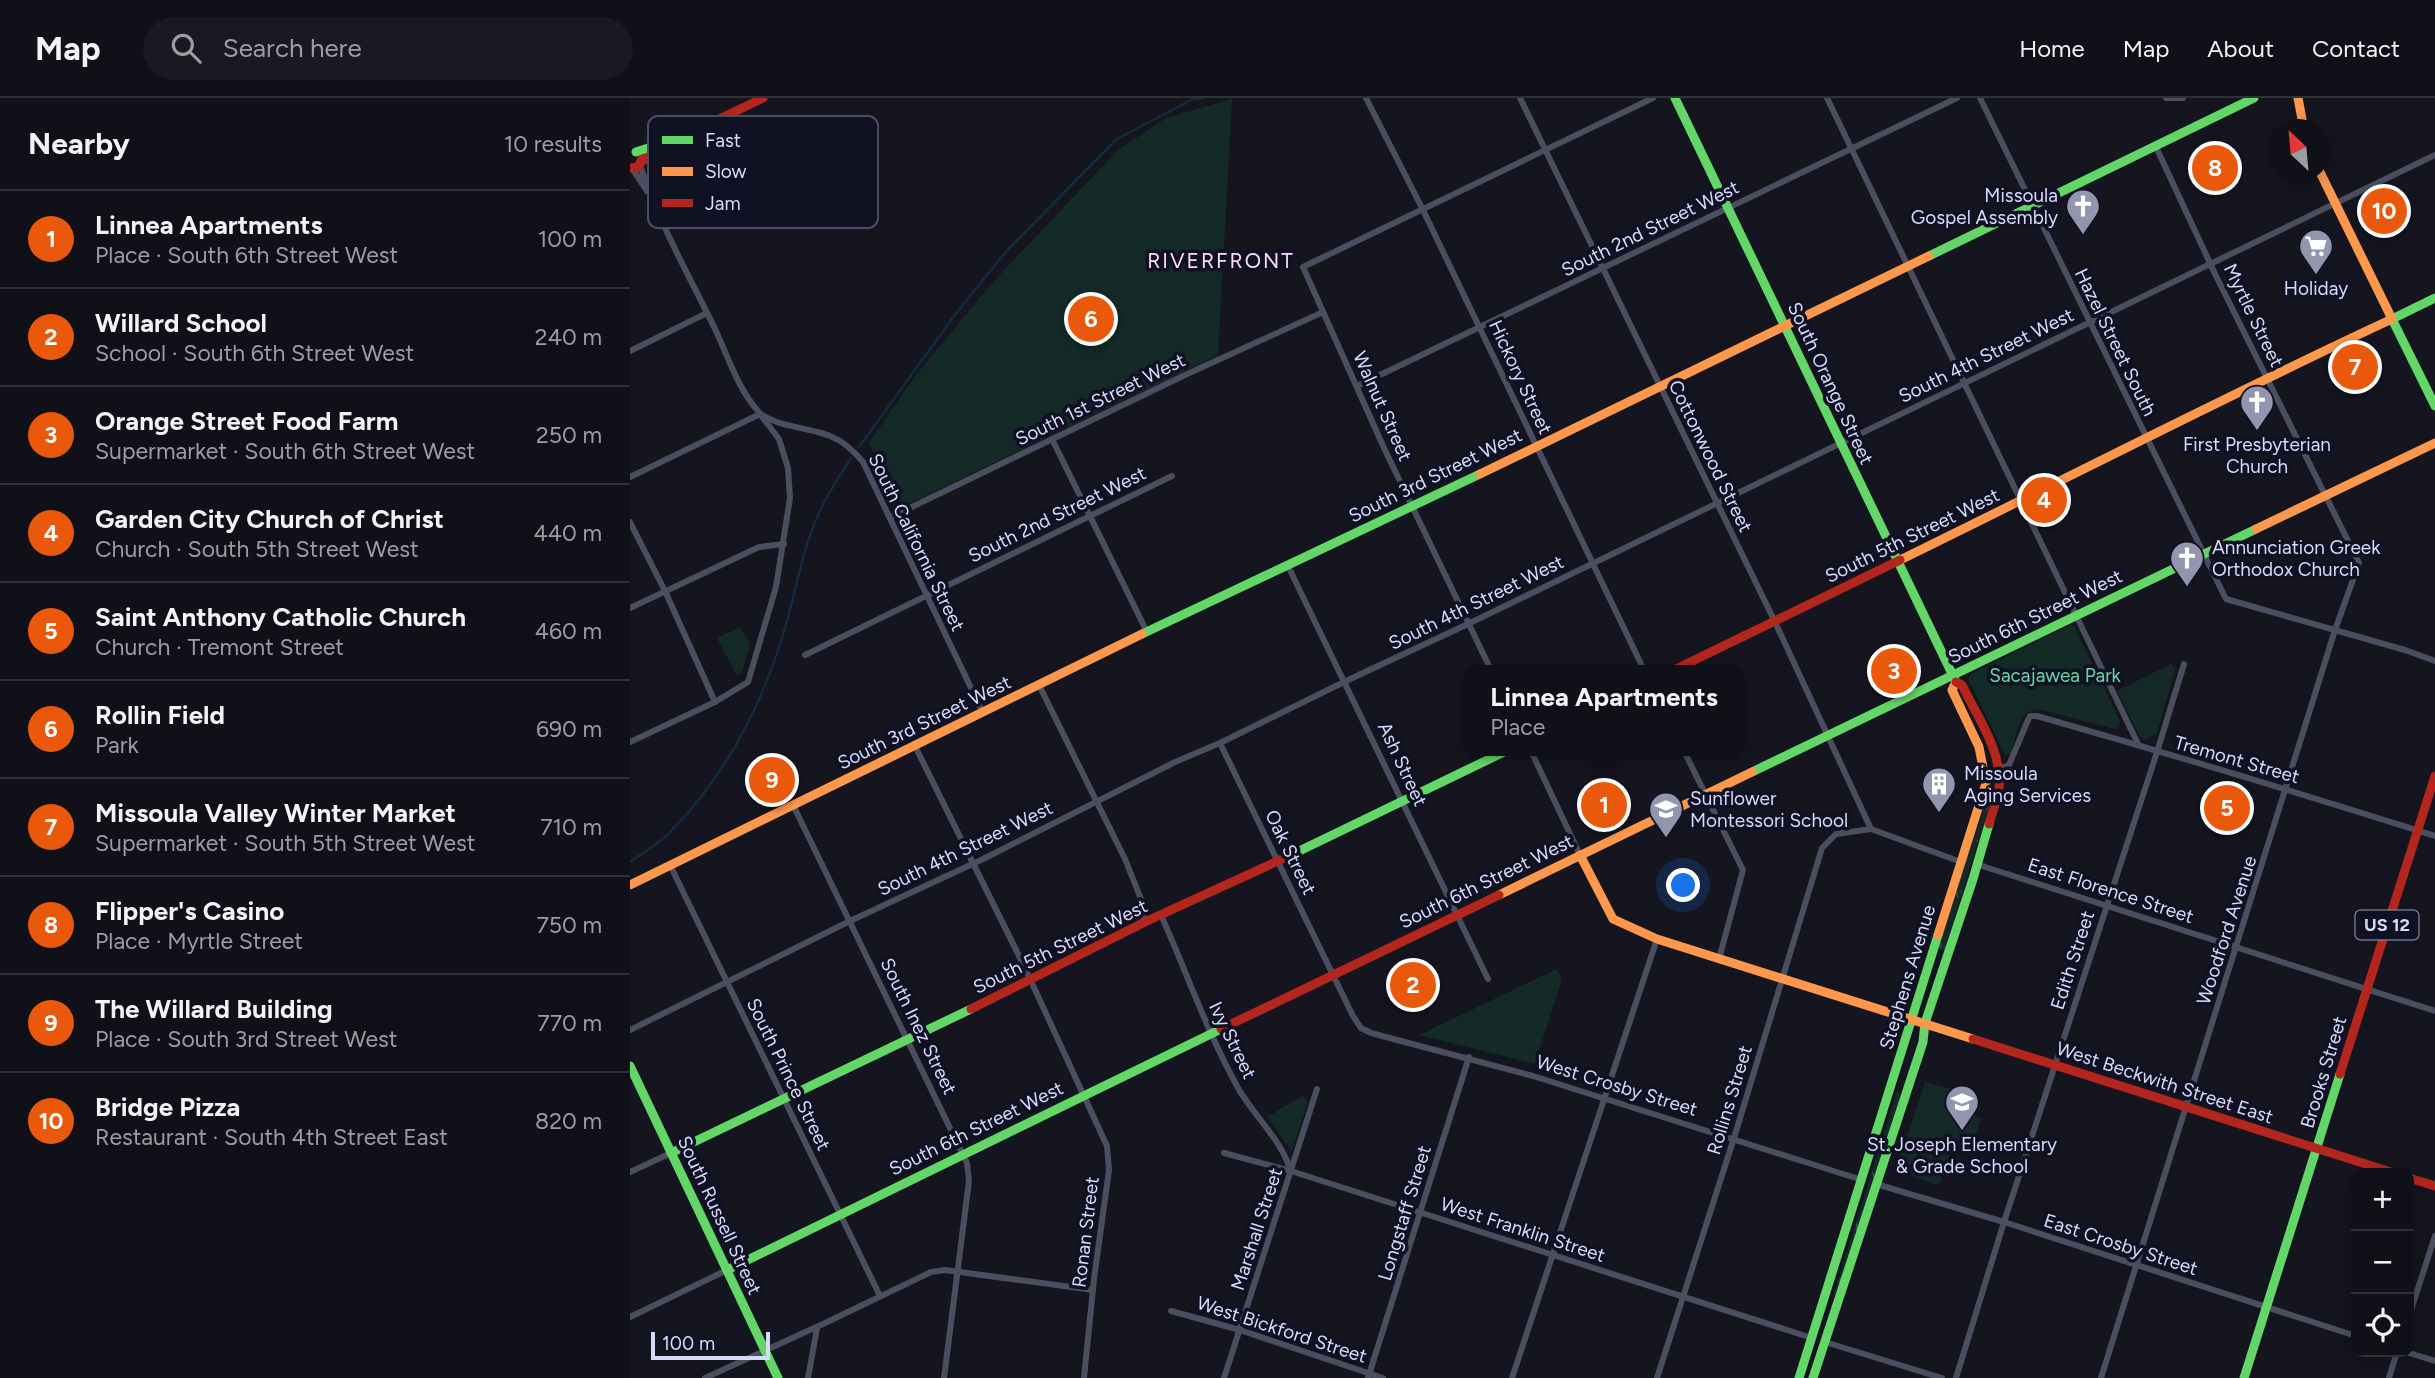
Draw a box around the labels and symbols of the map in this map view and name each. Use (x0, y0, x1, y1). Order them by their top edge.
legend (648, 116, 878, 228)
north arrow (2267, 119, 2330, 182)
text: Fast (705, 129, 741, 152)
pin: 8 (2192, 142, 2238, 194)
text: Slow (705, 160, 747, 183)
street label: South 2nd Street West (1558, 175, 1743, 281)
place label: Missoula Gospel Assembly (1911, 184, 2058, 229)
pin: 10 (2361, 185, 2407, 237)
church icon: Missoula Gospel Assembly (2064, 187, 2102, 236)
text: Jam (705, 192, 741, 215)
supermarket icon: Holiday (2297, 227, 2335, 276)
district label: RIVERFRONT (1147, 248, 1295, 273)
street label: Myrtle Street (2219, 260, 2288, 371)
street label: Hazel Street South (2070, 265, 2161, 420)
place label: Holiday (2284, 277, 2348, 300)
pin: 6 (1068, 293, 1114, 345)
street label: South Orange Street (1783, 298, 1878, 468)
street label: South 4th Street West (1895, 303, 2077, 408)
street label: Hickory Street (1484, 316, 1557, 438)
pin: 7 (2332, 341, 2378, 393)
street label: South 1st Street West (1012, 348, 1189, 451)
street label: Walnut Street (1348, 348, 1417, 465)
street label: Cottonwood Street (1664, 376, 1757, 536)
church icon: First Presbyterian Church (2238, 383, 2276, 432)
street label: South 3rd Street West (1345, 423, 1526, 527)
place label: First Presbyterian Church (2183, 433, 2331, 478)
street label: South California Street (864, 450, 970, 635)
street label: South 2nd Street West (965, 461, 1150, 567)
pin: 4 (2021, 474, 2067, 526)
street label: South 5th Street West (1821, 483, 2003, 588)
place label: Annunciation Greek Orthodox Church (2212, 536, 2381, 581)
church icon: Annunciation Greek Orthodox Church (2168, 539, 2206, 588)
street label: South 4th Street West (1385, 550, 1567, 655)
street label: South 6th Street West (1944, 564, 2126, 669)
pin: 3 (1871, 645, 1917, 697)
park label: Sacajawea Park (1989, 664, 2122, 687)
street label: South 3rd Street West (834, 670, 1015, 774)
street label: Ash Street (1373, 718, 1432, 810)
street label: Tremont Street (2172, 731, 2302, 788)
pin: 9 (749, 754, 795, 806)
place label: Missoula Aging Services (1964, 762, 2091, 807)
building icon: Missoula Aging Services (1920, 765, 1958, 814)
pin: 1 (1581, 779, 1627, 831)
pin: 5 (2204, 782, 2250, 834)
place label: Sunflower Montessori School (1690, 787, 1848, 832)
school or university icon: Sunflower Montessori School (1647, 790, 1685, 839)
street label: South 4th Street West (874, 796, 1056, 901)
street label: Oak Street (1260, 806, 1321, 898)
street label: South 6th Street West (1395, 829, 1577, 934)
street label: East Florence Street (2025, 853, 2197, 928)
street label: Woodford Avenue (2192, 853, 2261, 1007)
your location (1666, 868, 1700, 902)
street label: South 5th Street West (969, 894, 1151, 999)
street label: Stephens Avenue (1875, 902, 1940, 1052)
street label: Edith Street (2046, 908, 2099, 1012)
road number: US 12 (2356, 910, 2418, 940)
street label: South Inez Street (876, 954, 962, 1098)
pin: 2 (1390, 959, 1436, 1011)
street label: South Prince Street (742, 994, 835, 1154)
street label: Ivy Street (1204, 998, 1261, 1083)
street label: Brooks Street (2296, 1013, 2351, 1131)
street label: West Beckwith Street East (2053, 1037, 2276, 1128)
street label: Rollins Street (1702, 1043, 1757, 1158)
street label: West Crosby Street (1533, 1050, 1700, 1121)
street label: South 6th Street West (885, 1076, 1067, 1181)
school or university icon: St. Joseph Elementary & Grade School (1943, 1083, 1981, 1132)
street label: South Russell Street (673, 1132, 766, 1298)
place label: St. Joseph Elementary & Grade School (1867, 1133, 2057, 1178)
street label: Longstaff Street (1373, 1143, 1436, 1284)
street label: Marshall Street (1226, 1165, 1287, 1293)
street label: Ronan Street (1067, 1175, 1104, 1289)
street label: West Franklin Street (1438, 1192, 1608, 1267)
street label: East Crosby Street (2041, 1209, 2201, 1280)
street label: West Bickford Street (1194, 1291, 1370, 1368)
scale bar (651, 1329, 770, 1361)

